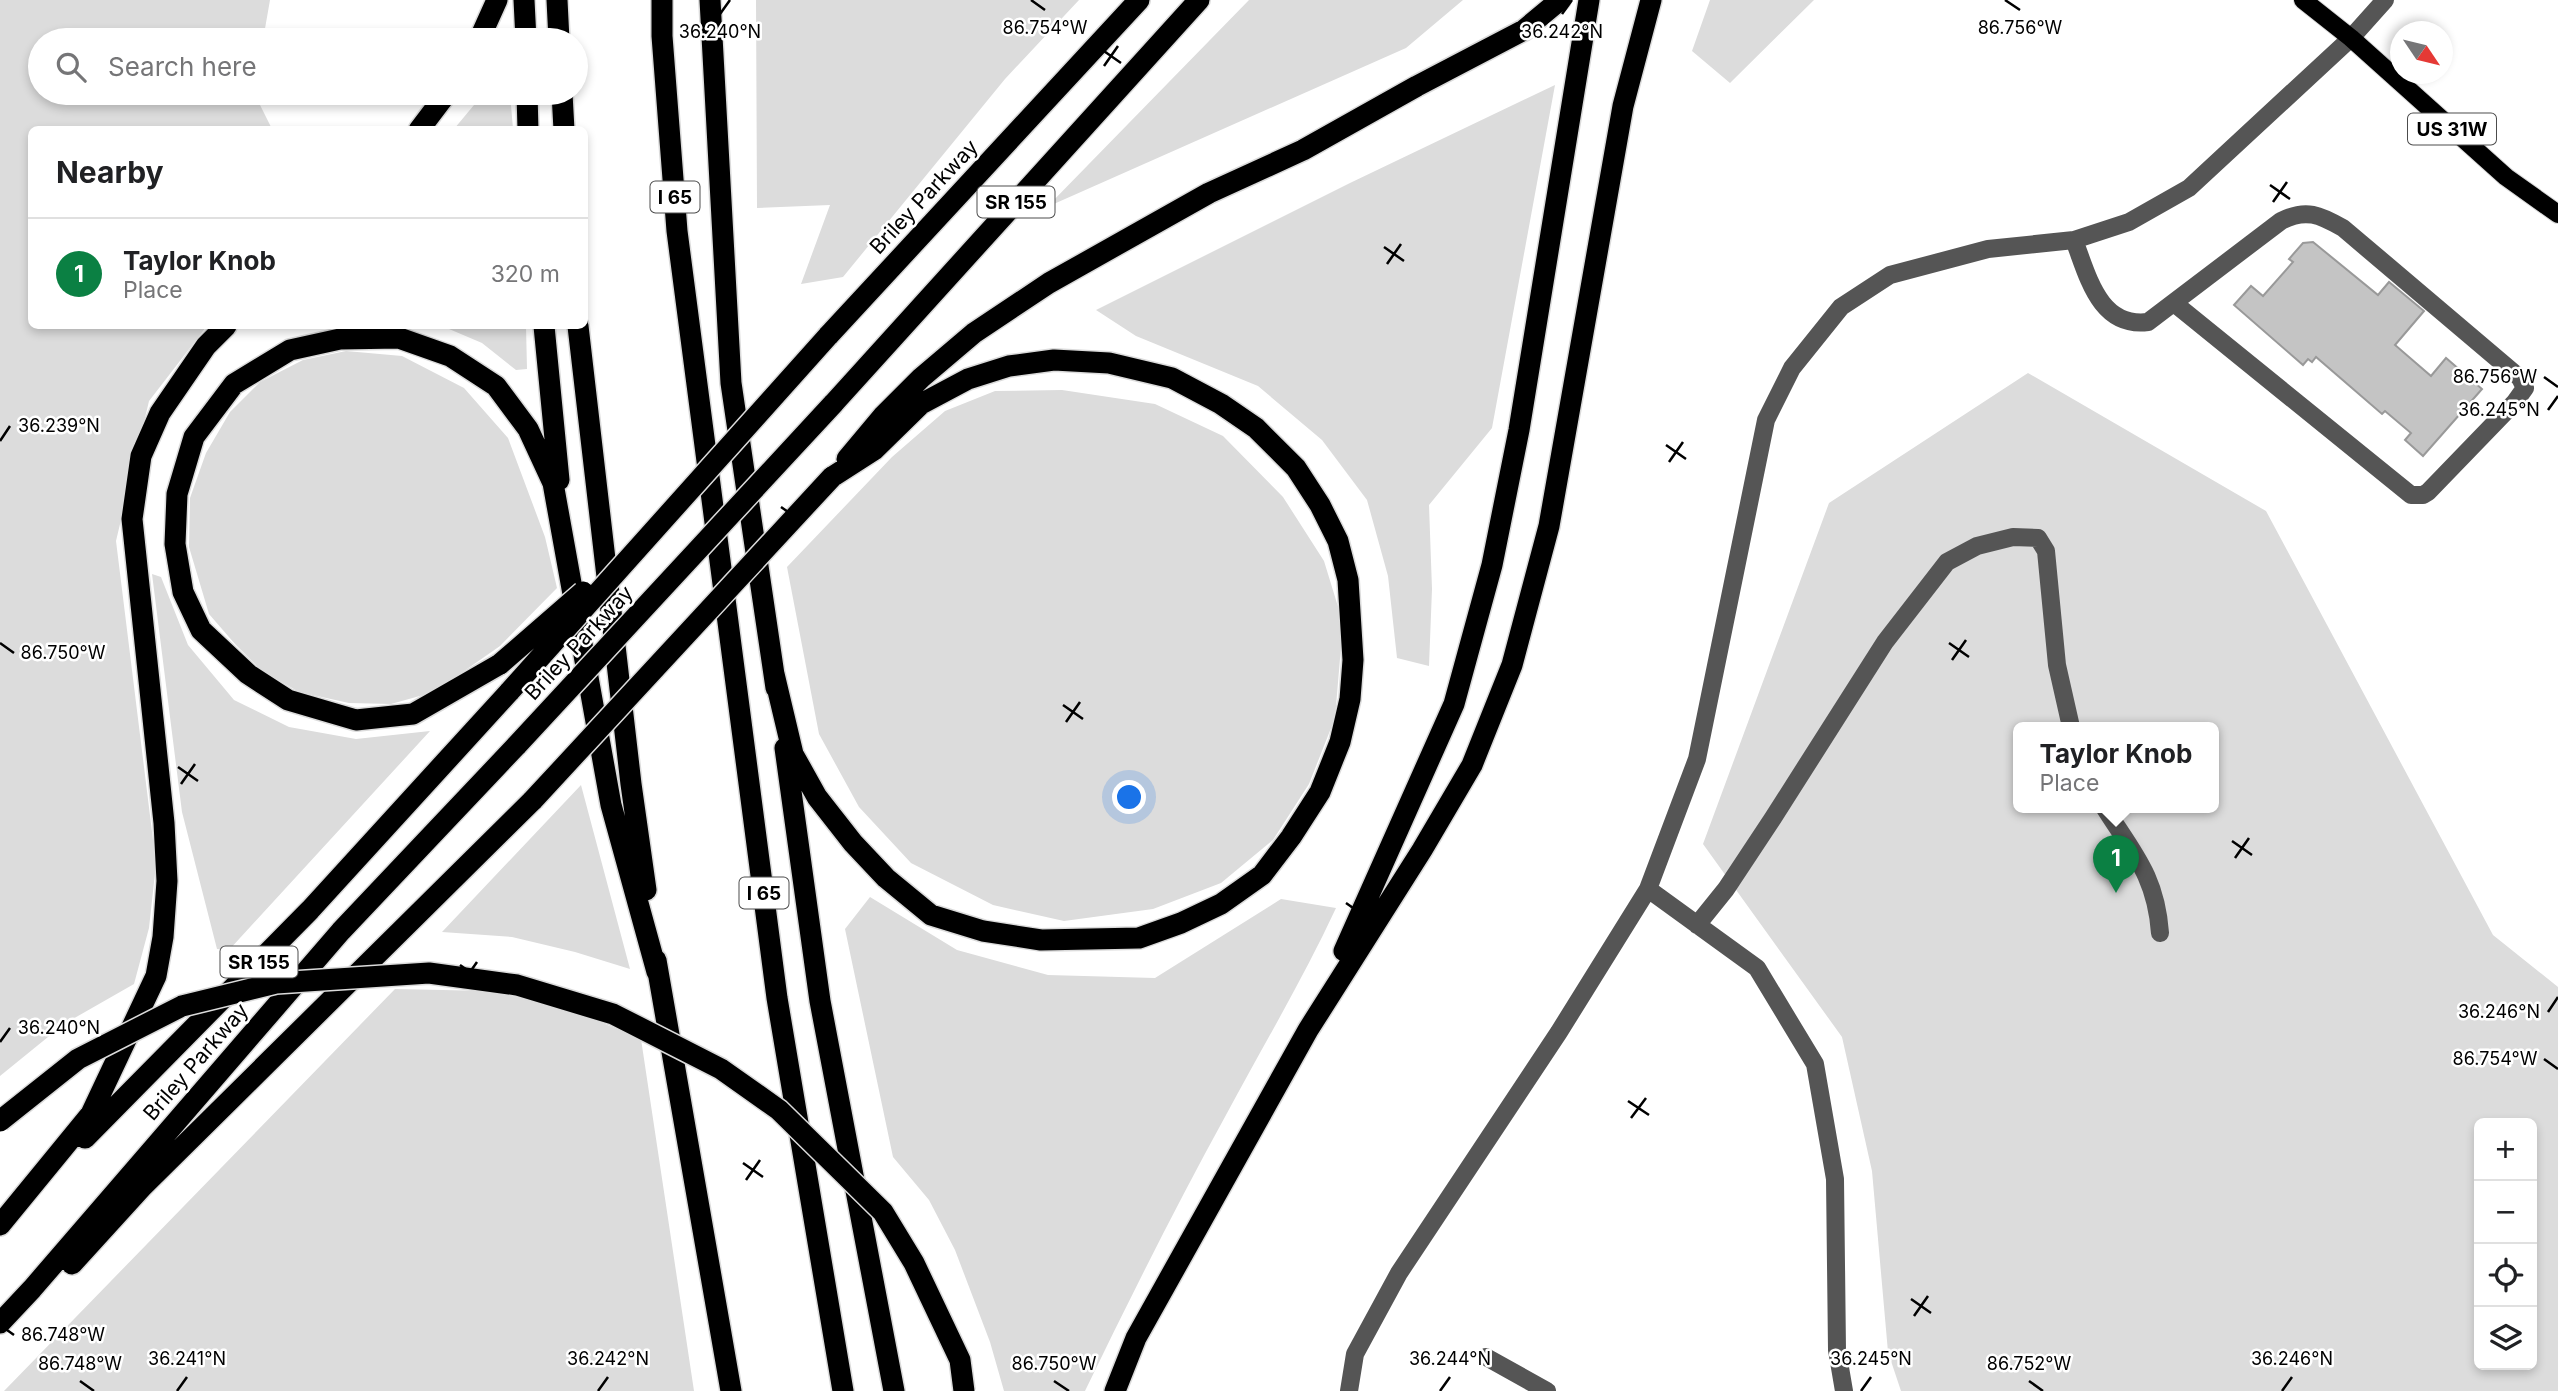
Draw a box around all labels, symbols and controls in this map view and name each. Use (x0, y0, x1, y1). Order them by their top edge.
text: 86.754°W (1003, 17, 1088, 38)
text: 86.756°W (1978, 17, 2063, 38)
text: 36.240°N (679, 21, 761, 42)
text: 36.242°N (1521, 21, 1603, 42)
north arrow (2390, 21, 2453, 84)
search box (28, 28, 588, 105)
icon: search (52, 48, 90, 86)
text: Search here (108, 51, 257, 82)
road number: US 31W (2408, 113, 2496, 144)
street label: Briley Parkway (864, 134, 983, 259)
text: Nearby (56, 154, 164, 190)
road number: I 65 (650, 182, 700, 212)
road number: SR 155 (978, 186, 1054, 218)
text: Taylor Knob (123, 245, 276, 276)
text: 1 (74, 260, 84, 288)
text: 320 m (491, 260, 560, 288)
text: Place (123, 276, 183, 304)
text: 86.756°W (2453, 366, 2538, 387)
text: 36.245°N (2458, 399, 2540, 420)
text: 36.239°N (18, 415, 100, 436)
street label: Briley Parkway (519, 580, 638, 705)
text: 86.750°W (21, 642, 106, 663)
popup (2013, 722, 2219, 813)
text: Taylor Knob (2040, 738, 2192, 769)
text: Place (2040, 769, 2099, 797)
your location (1112, 780, 1146, 814)
pin: 1 (2093, 835, 2139, 893)
road number: I 65 (740, 878, 788, 908)
road number: SR 155 (220, 946, 298, 978)
street label: Briley Parkway (138, 998, 253, 1125)
text: 36.246°N (2458, 1001, 2540, 1022)
text: 36.240°N (18, 1017, 100, 1038)
text: 86.754°W (2453, 1048, 2538, 1069)
map controls (2474, 1118, 2537, 1370)
button: + (2474, 1118, 2537, 1181)
button: − (2474, 1181, 2537, 1244)
button: locate (2474, 1244, 2537, 1307)
button: layers (2474, 1307, 2537, 1370)
text: 86.748°W (21, 1324, 105, 1345)
text: 36.241°N (148, 1348, 226, 1369)
text: 36.242°N (567, 1348, 649, 1369)
text: 36.244°N (1409, 1348, 1491, 1369)
text: 36.245°N (1830, 1348, 1912, 1369)
text: 36.246°N (2251, 1348, 2333, 1369)
text: 86.748°W (38, 1353, 122, 1374)
text: 86.750°W (1012, 1353, 1097, 1374)
text: 86.752°W (1987, 1353, 2072, 1374)

